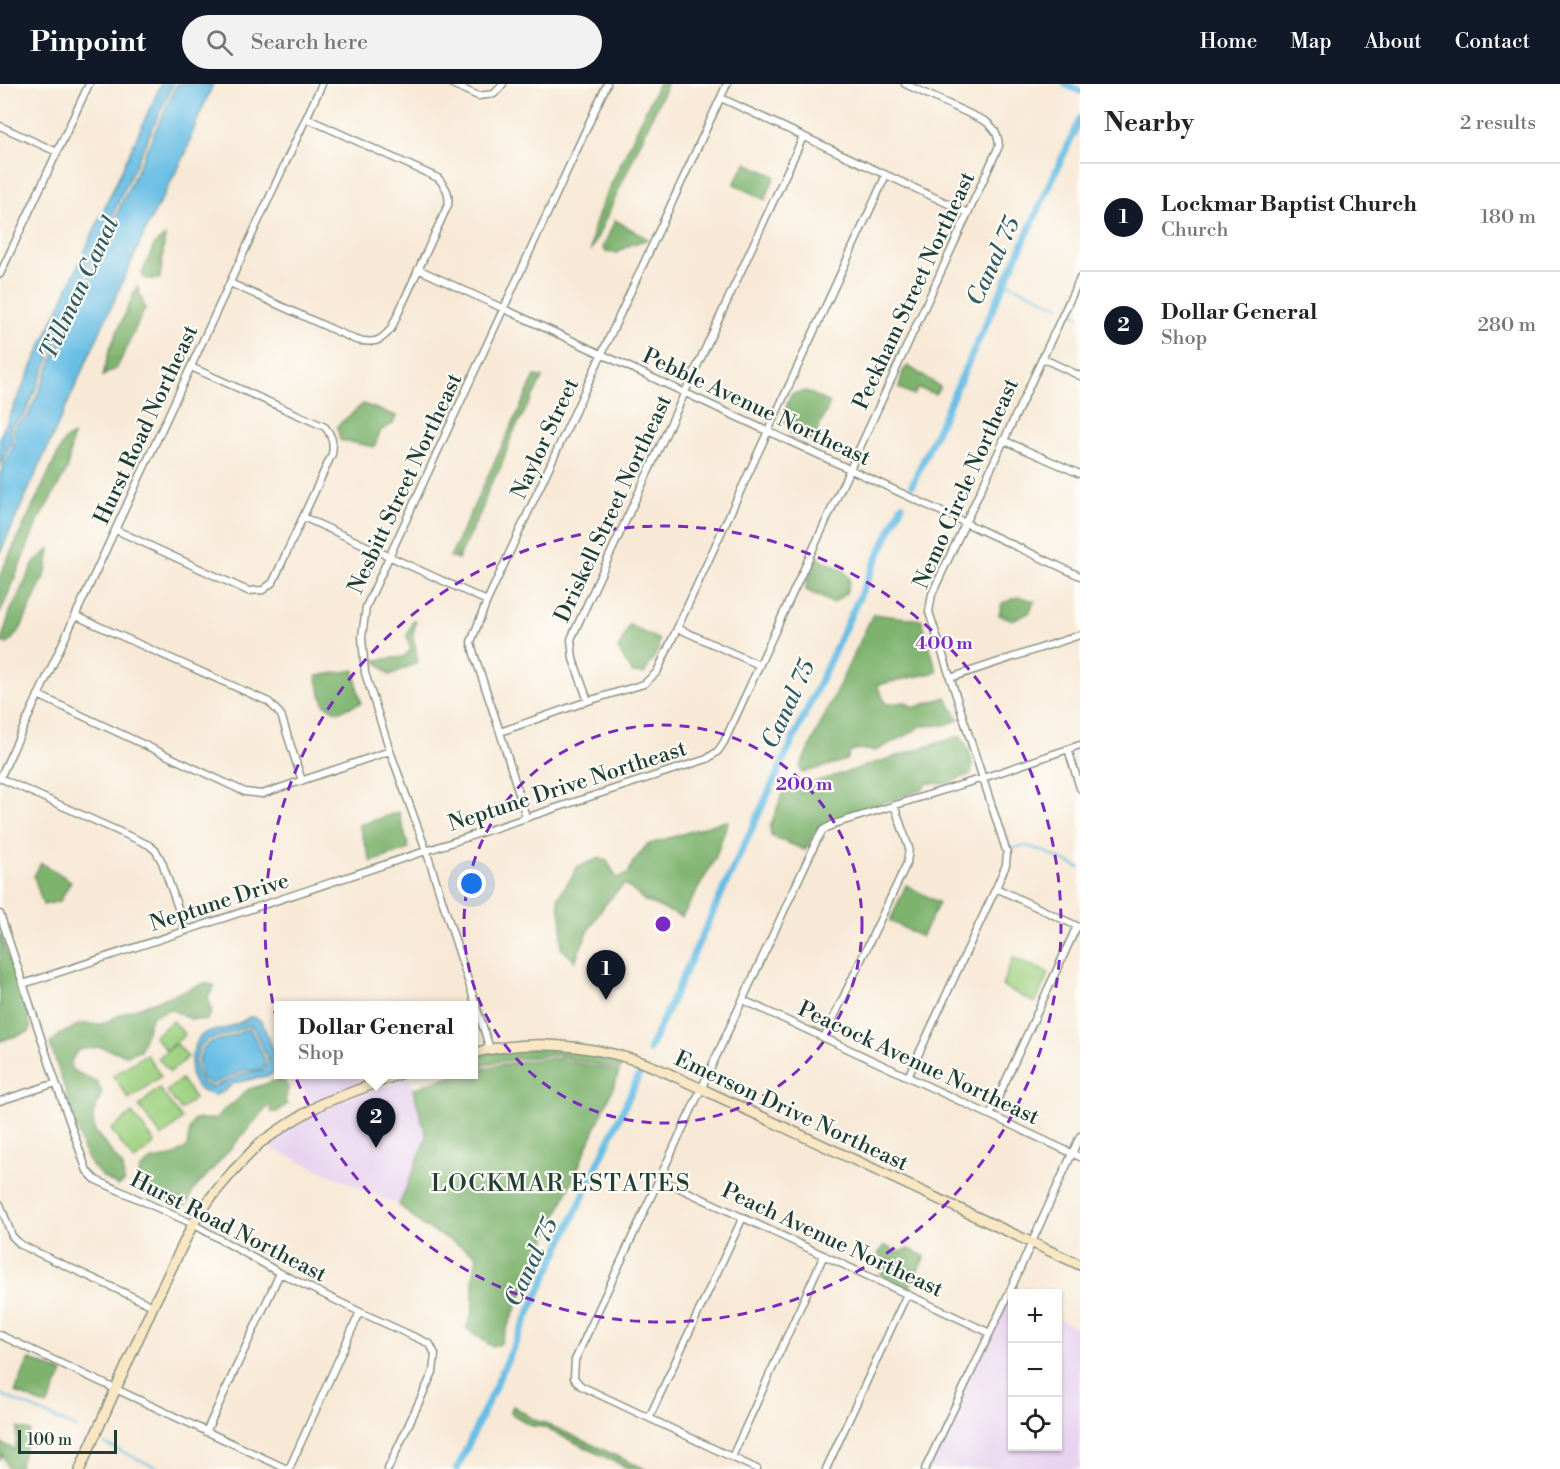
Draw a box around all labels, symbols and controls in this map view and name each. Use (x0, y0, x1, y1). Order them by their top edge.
search box (182, 15, 602, 69)
text: Pinpoint (30, 25, 146, 60)
icon: search (203, 26, 236, 59)
text: Search here (251, 29, 368, 56)
text: Home (1200, 29, 1257, 55)
text: Map (1290, 29, 1332, 55)
text: About (1365, 29, 1422, 55)
text: Contact (1455, 29, 1530, 55)
text: Nearby (1104, 107, 1194, 139)
text: 2 results (1460, 111, 1536, 136)
street label: Peckham Street Northeast (847, 167, 981, 414)
text: Lockmar Baptist Church (1161, 191, 1417, 218)
text: 1 (1119, 205, 1128, 230)
text: 180 m (1481, 205, 1536, 230)
water label: Canal 75 (960, 211, 1028, 311)
water label: Tillman Canal (34, 212, 126, 365)
text: Church (1161, 218, 1228, 243)
text: Dollar General (1161, 299, 1317, 326)
text: 2 (1117, 313, 1130, 338)
text: 280 m (1477, 313, 1536, 338)
street label: Hurst Road Northeast (88, 320, 205, 529)
text: Shop (1161, 326, 1207, 351)
street label: Pebble Avenue Northeast (638, 343, 875, 472)
street label: Nesbitt Street Northeast (342, 369, 468, 598)
street label: Naylor Street (506, 374, 585, 503)
street label: Nemo Circle Northeast (908, 374, 1025, 593)
street label: Driskell Street Northeast (549, 390, 678, 627)
text: 400 m (915, 632, 973, 655)
water label: Canal 75 (755, 654, 823, 754)
street label: Neptune Drive Northeast (445, 735, 690, 838)
text: 200 m (776, 773, 833, 796)
street label: Neptune Drive (146, 867, 293, 938)
your location (457, 869, 486, 898)
centre of rings (653, 914, 673, 934)
pin: 1 (586, 950, 626, 1000)
street label: Peacock Avenue Northeast (793, 996, 1043, 1131)
popup (274, 1001, 478, 1079)
text: Dollar General (298, 1014, 454, 1041)
text: Shop (298, 1041, 344, 1066)
street label: Emerson Drive Northeast (670, 1045, 913, 1178)
pin: 2 (356, 1098, 395, 1148)
street label: Hurst Road Northeast (126, 1166, 331, 1289)
district label: LOCKMAR ESTATES (431, 1169, 691, 1199)
street label: Peach Avenue Northeast (717, 1177, 948, 1304)
water label: Canal 75 (498, 1212, 566, 1312)
map controls (1008, 1289, 1062, 1451)
button: + (1008, 1289, 1062, 1343)
button: − (1008, 1343, 1062, 1397)
button: locate (1008, 1397, 1062, 1451)
scale bar (18, 1427, 117, 1454)
text: 100 m (27, 1430, 72, 1450)

